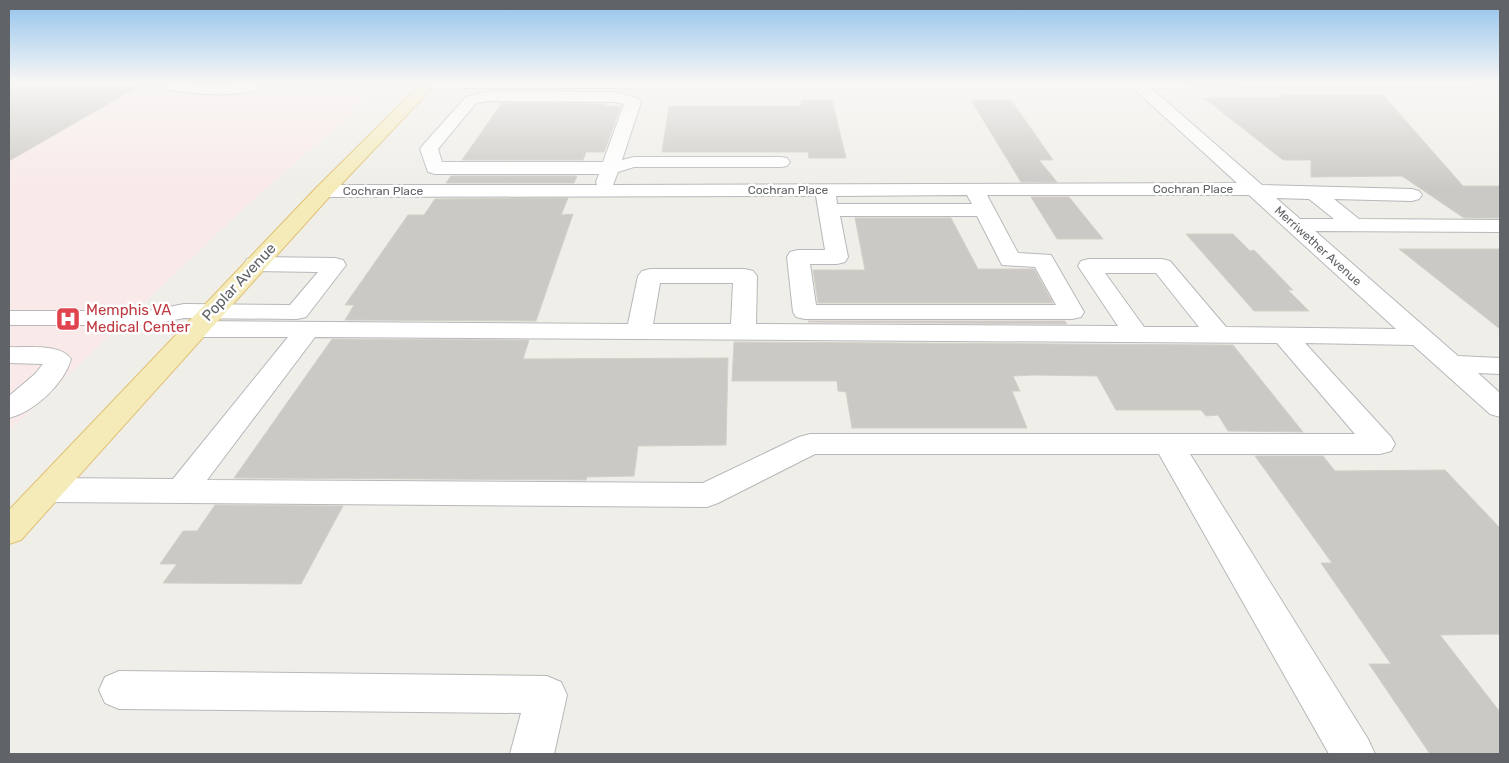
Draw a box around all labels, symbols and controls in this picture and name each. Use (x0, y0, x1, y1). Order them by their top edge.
street label: Cochran Place (1153, 182, 1234, 196)
street label: Cochran Place (748, 183, 829, 197)
street label: Cochran Place (343, 184, 424, 198)
street label: Merriwether Avenue (1272, 203, 1365, 289)
street label: Poplar Avenue (198, 239, 280, 325)
place label: Memphis VA Medical Center (86, 301, 190, 336)
hospital icon: Memphis VA Medical Center (55, 306, 81, 332)

